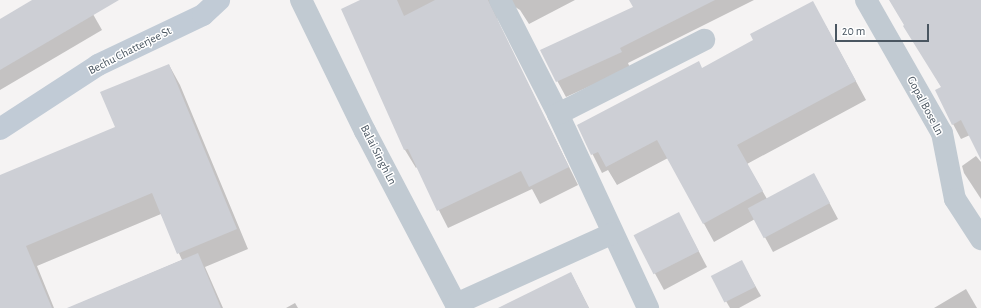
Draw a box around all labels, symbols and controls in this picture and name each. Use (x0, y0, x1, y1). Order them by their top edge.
scale bar (837, 16, 931, 42)
street label: Bechu Chatterjee St (86, 24, 174, 78)
text: 20 m (842, 25, 865, 37)
street label: Gopal Bose Ln (903, 74, 947, 138)
street label: Balai Singh Ln (357, 123, 399, 187)

